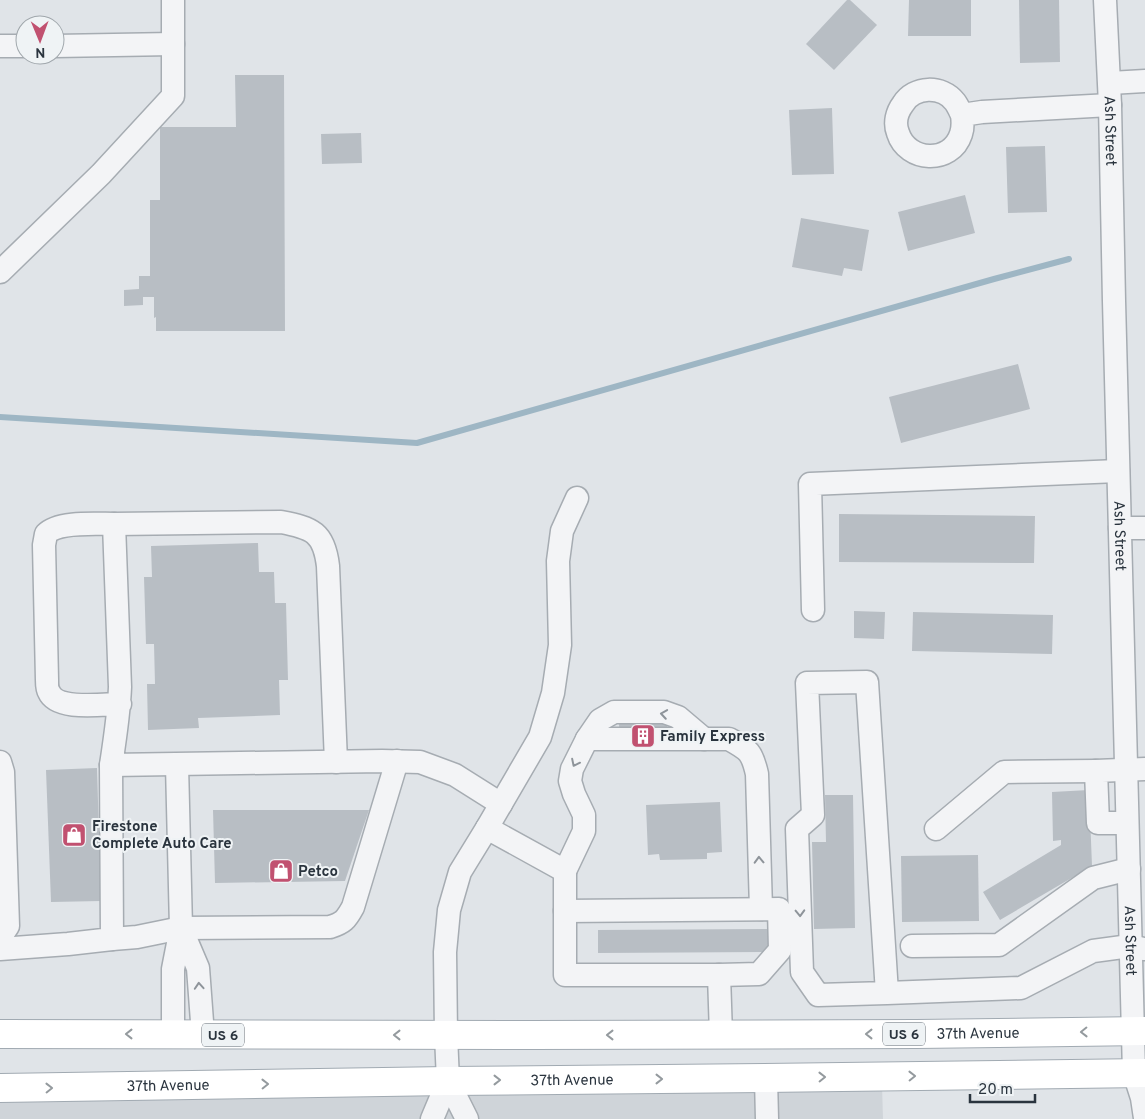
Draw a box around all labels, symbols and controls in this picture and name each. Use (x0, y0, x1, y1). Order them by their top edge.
north arrow (15, 15, 65, 65)
text: N (35, 43, 45, 60)
street label: Ash Street (1099, 95, 1119, 166)
street label: Ash Street (1108, 500, 1129, 571)
one-way arrow (659, 709, 668, 719)
building icon: Family Express (630, 723, 656, 749)
place label: Family Express (660, 728, 765, 747)
one-way arrow (571, 758, 581, 767)
place label: Firestone Complete Auto Care (92, 818, 232, 854)
shop icon: Firestone Complete Auto Care (61, 822, 87, 848)
one-way arrow (754, 856, 765, 864)
shop icon: Petco (268, 858, 294, 884)
place label: Petco (298, 863, 338, 882)
street label: Ash Street (1119, 905, 1139, 976)
one-way arrow (795, 910, 805, 917)
one-way arrow (194, 982, 205, 990)
road number: US 6 (883, 1022, 925, 1046)
road number: US 6 (202, 1024, 244, 1046)
street label: 37th Avenue (936, 1025, 1020, 1045)
one-way arrow (1079, 1027, 1087, 1037)
one-way arrow (125, 1029, 133, 1039)
one-way arrow (864, 1029, 872, 1039)
one-way arrow (393, 1030, 400, 1040)
one-way arrow (606, 1030, 614, 1040)
street label: 37th Avenue (530, 1071, 614, 1091)
one-way arrow (909, 1071, 917, 1081)
one-way arrow (818, 1072, 826, 1082)
scale bar (970, 1072, 1035, 1104)
one-way arrow (656, 1074, 664, 1084)
one-way arrow (494, 1075, 501, 1085)
street label: 37th Avenue (126, 1077, 210, 1097)
one-way arrow (261, 1079, 269, 1089)
text: 20 m (978, 1081, 1013, 1100)
one-way arrow (45, 1082, 53, 1093)

